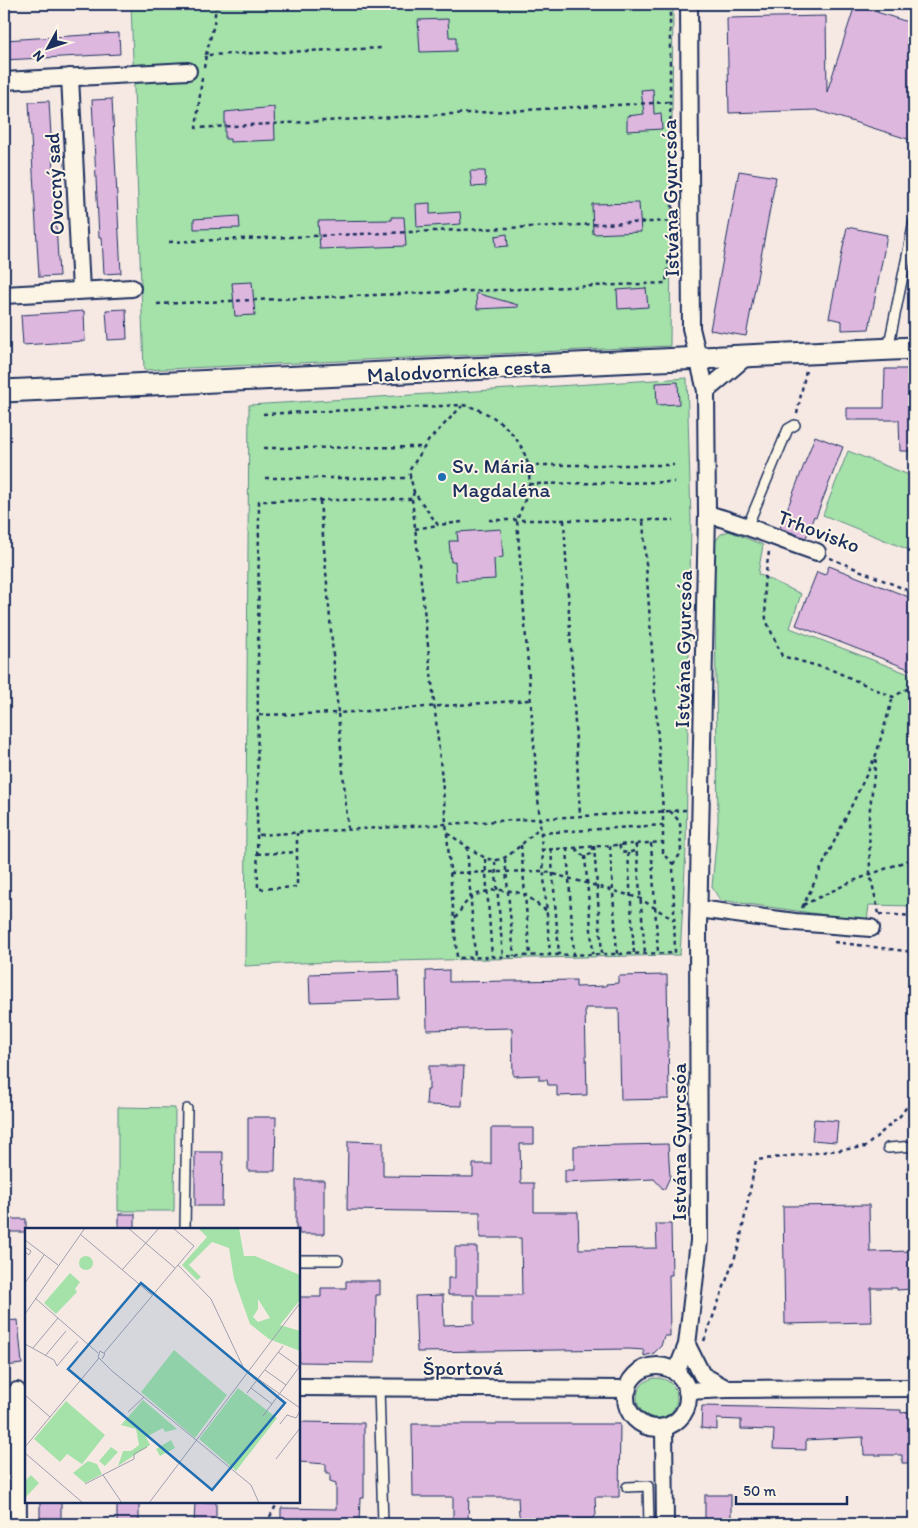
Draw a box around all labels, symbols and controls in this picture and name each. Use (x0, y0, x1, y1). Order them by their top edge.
north arrow (22, 22, 72, 72)
text: N (29, 47, 48, 65)
street label: Istvána Gyurcsóa (656, 119, 684, 277)
street label: Ovocný sad (39, 132, 69, 236)
street label: Malodvornícka cesta (366, 353, 552, 387)
place label: Sv. Mária Magdaléna (452, 453, 551, 502)
marker: Sv. Mária Magdaléna (436, 471, 448, 483)
street label: Trhovisko (774, 504, 864, 558)
street label: Istvána Gyurcsóa (669, 570, 697, 728)
street label: Istvána Gyurcsóa (666, 1063, 691, 1221)
inset map (25, 1228, 300, 1503)
street label: Športová (423, 1355, 503, 1380)
scale bar (736, 1473, 847, 1505)
text: 50 m (743, 1482, 776, 1500)

